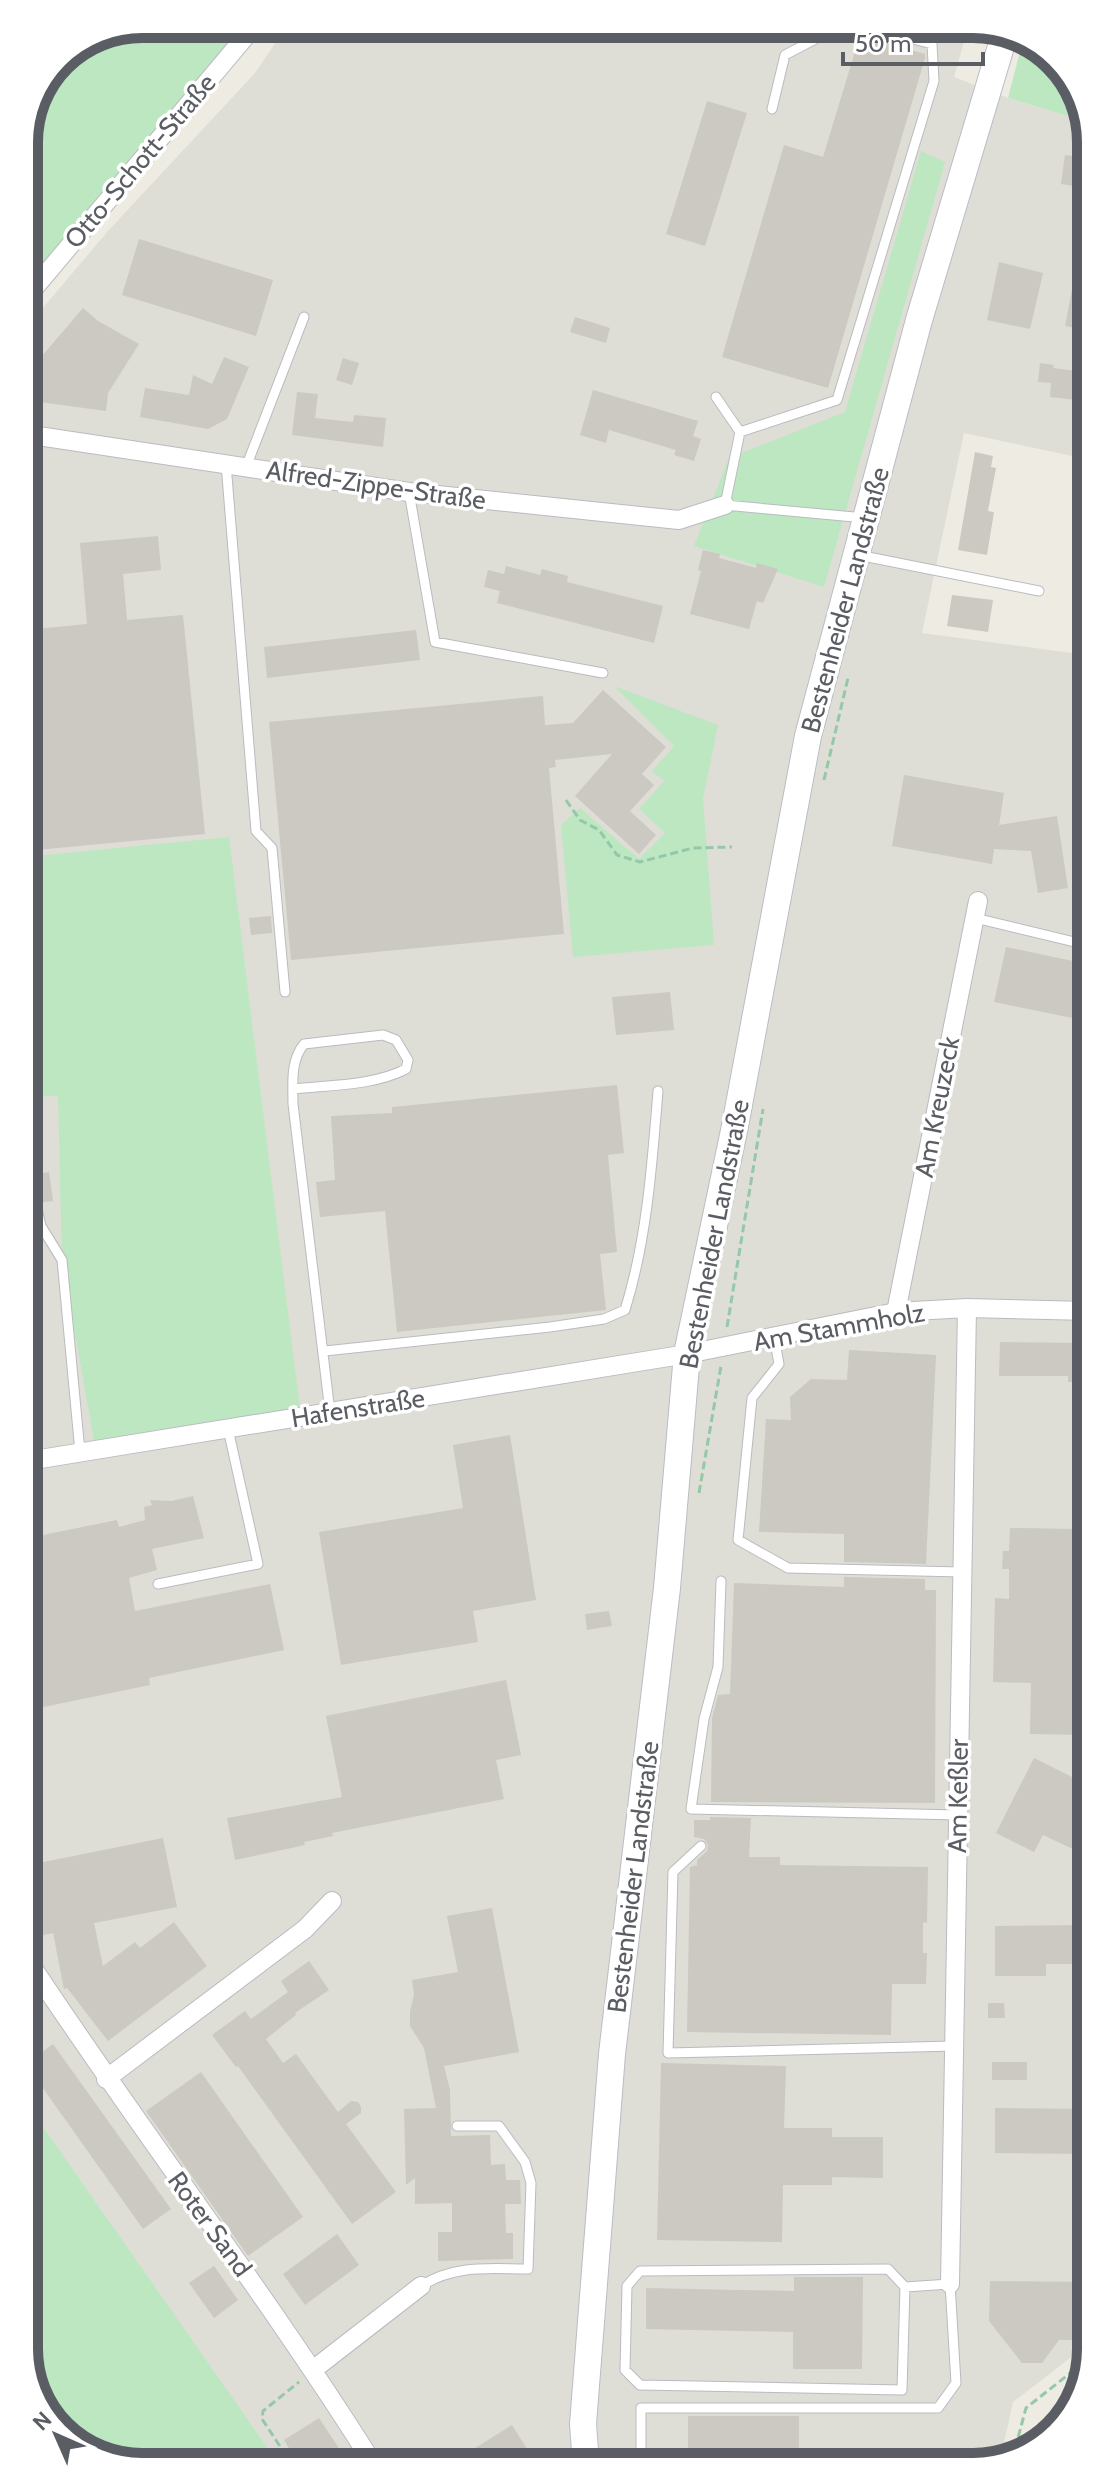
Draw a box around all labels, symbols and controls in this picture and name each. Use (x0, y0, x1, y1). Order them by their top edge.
scale bar (843, 16, 983, 66)
text: 50 m (855, 29, 911, 58)
street label: Otto-Schott-Straße (58, 67, 222, 255)
street label: Alfred-Zippe-Straße (264, 454, 488, 516)
street label: Bestenheider Landstraße (794, 464, 896, 736)
street label: Am Kreuzeck (908, 1033, 966, 1180)
street label: Bestenheider Landstraße (672, 1097, 756, 1371)
street label: Am Stammholz (751, 1296, 927, 1358)
street label: Hafenstraße (289, 1382, 427, 1434)
street label: Am Keßler (941, 1738, 975, 1853)
street label: Bestenheider Landstraße (600, 1739, 666, 2015)
street label: Roter Sand (161, 2165, 259, 2283)
north arrow (16, 2395, 96, 2475)
text: N (27, 2406, 57, 2436)

